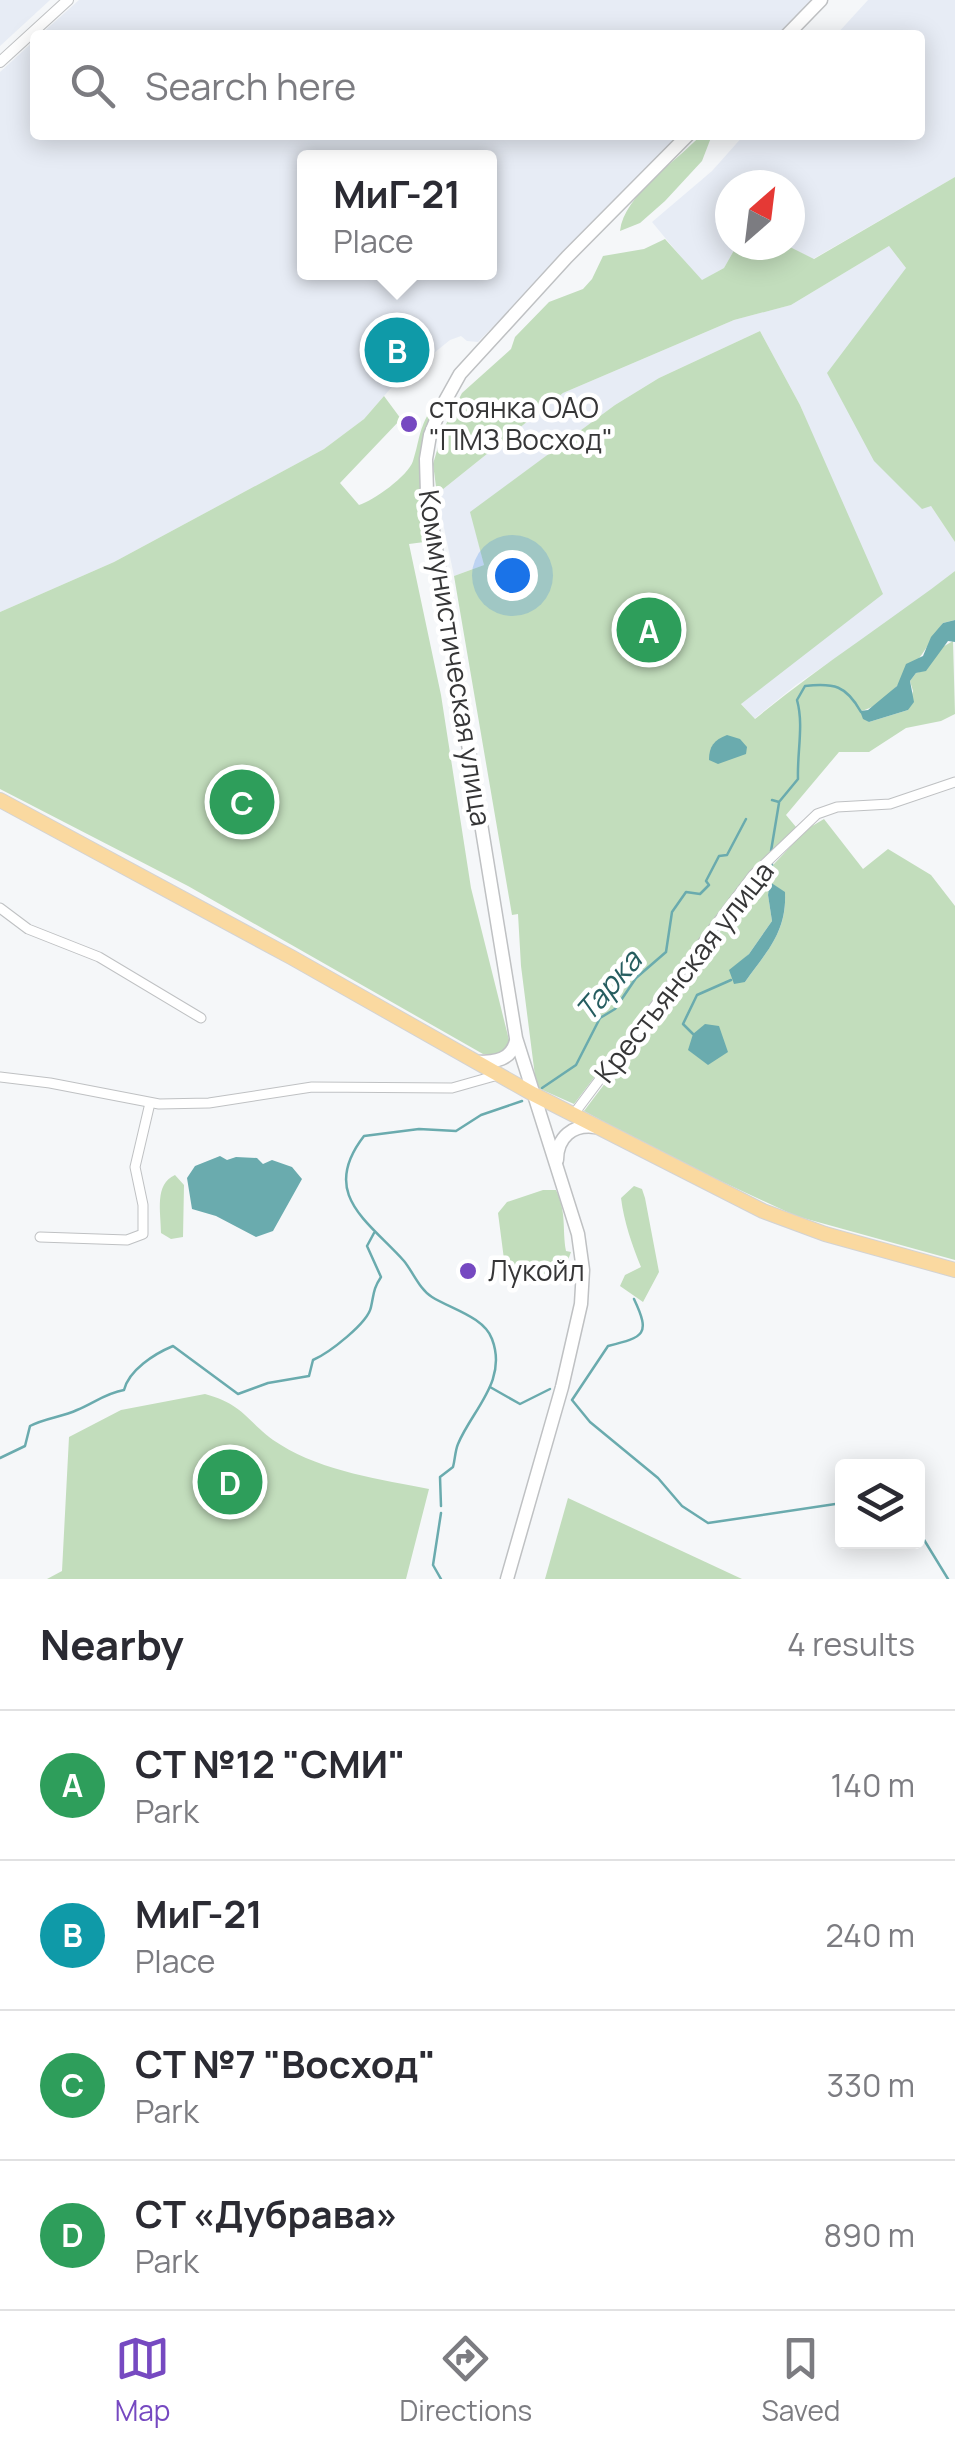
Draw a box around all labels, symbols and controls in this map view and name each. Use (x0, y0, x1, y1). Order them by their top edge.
search box (30, 30, 925, 140)
icon: search (65, 58, 120, 113)
text: Search here (145, 59, 356, 111)
popup (297, 150, 497, 280)
text: МиГ-21 (333, 167, 461, 219)
north arrow (715, 170, 805, 260)
text: Place (333, 219, 414, 263)
pin: B (364, 312, 430, 388)
place label: стоянка ОАО "ПМЗ Восход" (429, 388, 613, 458)
marker: стоянка ОАО "ПМЗ Восход" (398, 413, 420, 435)
street label: Коммунистическая улица (411, 487, 501, 829)
your location (487, 550, 538, 601)
pin: A (616, 592, 682, 668)
pin: C (210, 764, 274, 840)
street label: Крестьянская улица (585, 853, 782, 1090)
water label: Тарка (566, 940, 651, 1029)
place label: Лукойл (488, 1251, 585, 1289)
marker: Лукойл (457, 1260, 479, 1282)
pin: D (198, 1444, 262, 1520)
map controls (835, 1459, 925, 1549)
button: layers (835, 1459, 925, 1549)
text: Nearby (40, 1615, 184, 1673)
text: 4 results (787, 1622, 915, 1666)
text: СТ №12 "СМИ" (135, 1737, 406, 1789)
text: A (62, 1763, 83, 1807)
text: 140 m (831, 1763, 915, 1807)
text: Park (135, 1789, 199, 1833)
text: МиГ-21 (135, 1887, 263, 1939)
text: B (62, 1913, 83, 1957)
text: 240 m (825, 1913, 915, 1957)
text: Place (135, 1939, 216, 1983)
text: СТ №7 "Восход" (135, 2037, 436, 2089)
text: C (61, 2063, 84, 2107)
text: 330 m (827, 2063, 915, 2107)
text: Park (135, 2089, 199, 2133)
text: СТ «Дубрава» (135, 2187, 398, 2239)
text: D (61, 2213, 84, 2257)
text: 890 m (824, 2213, 915, 2257)
text: Park (135, 2239, 199, 2283)
tab: Map (115, 2331, 170, 2429)
tab: Directions (400, 2331, 532, 2429)
tab: Saved (761, 2331, 840, 2429)

